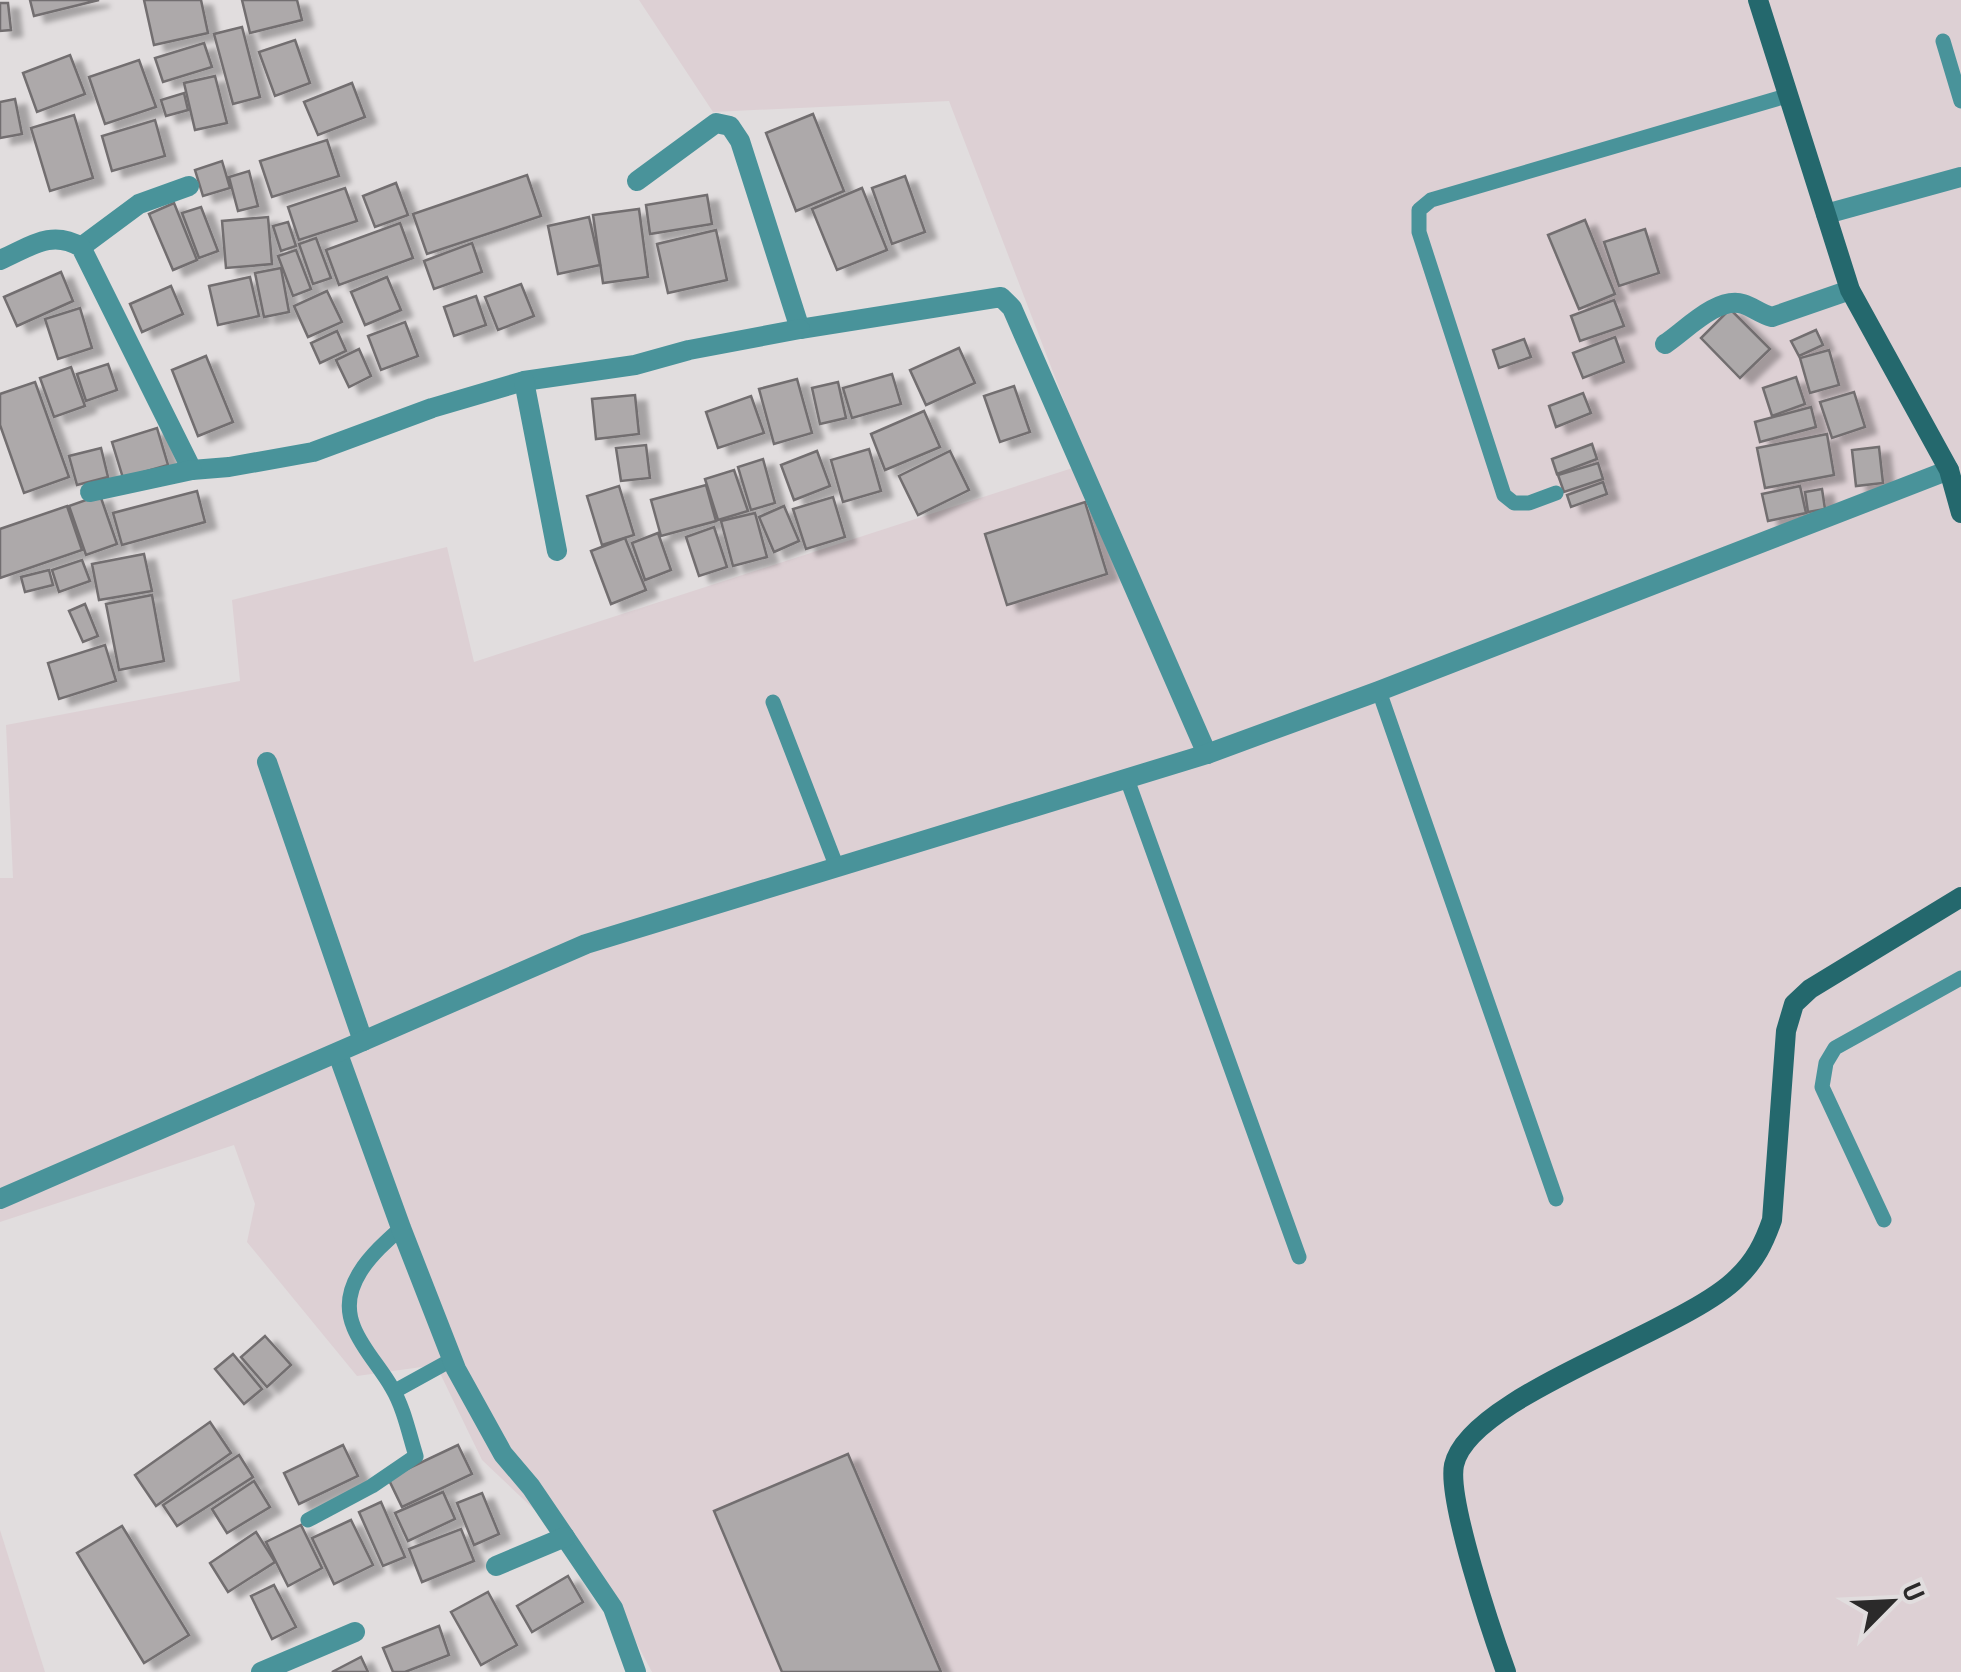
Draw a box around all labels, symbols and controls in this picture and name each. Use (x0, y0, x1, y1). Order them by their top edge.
north arrow (1841, 1552, 1941, 1652)
text: U (1893, 1577, 1935, 1607)

